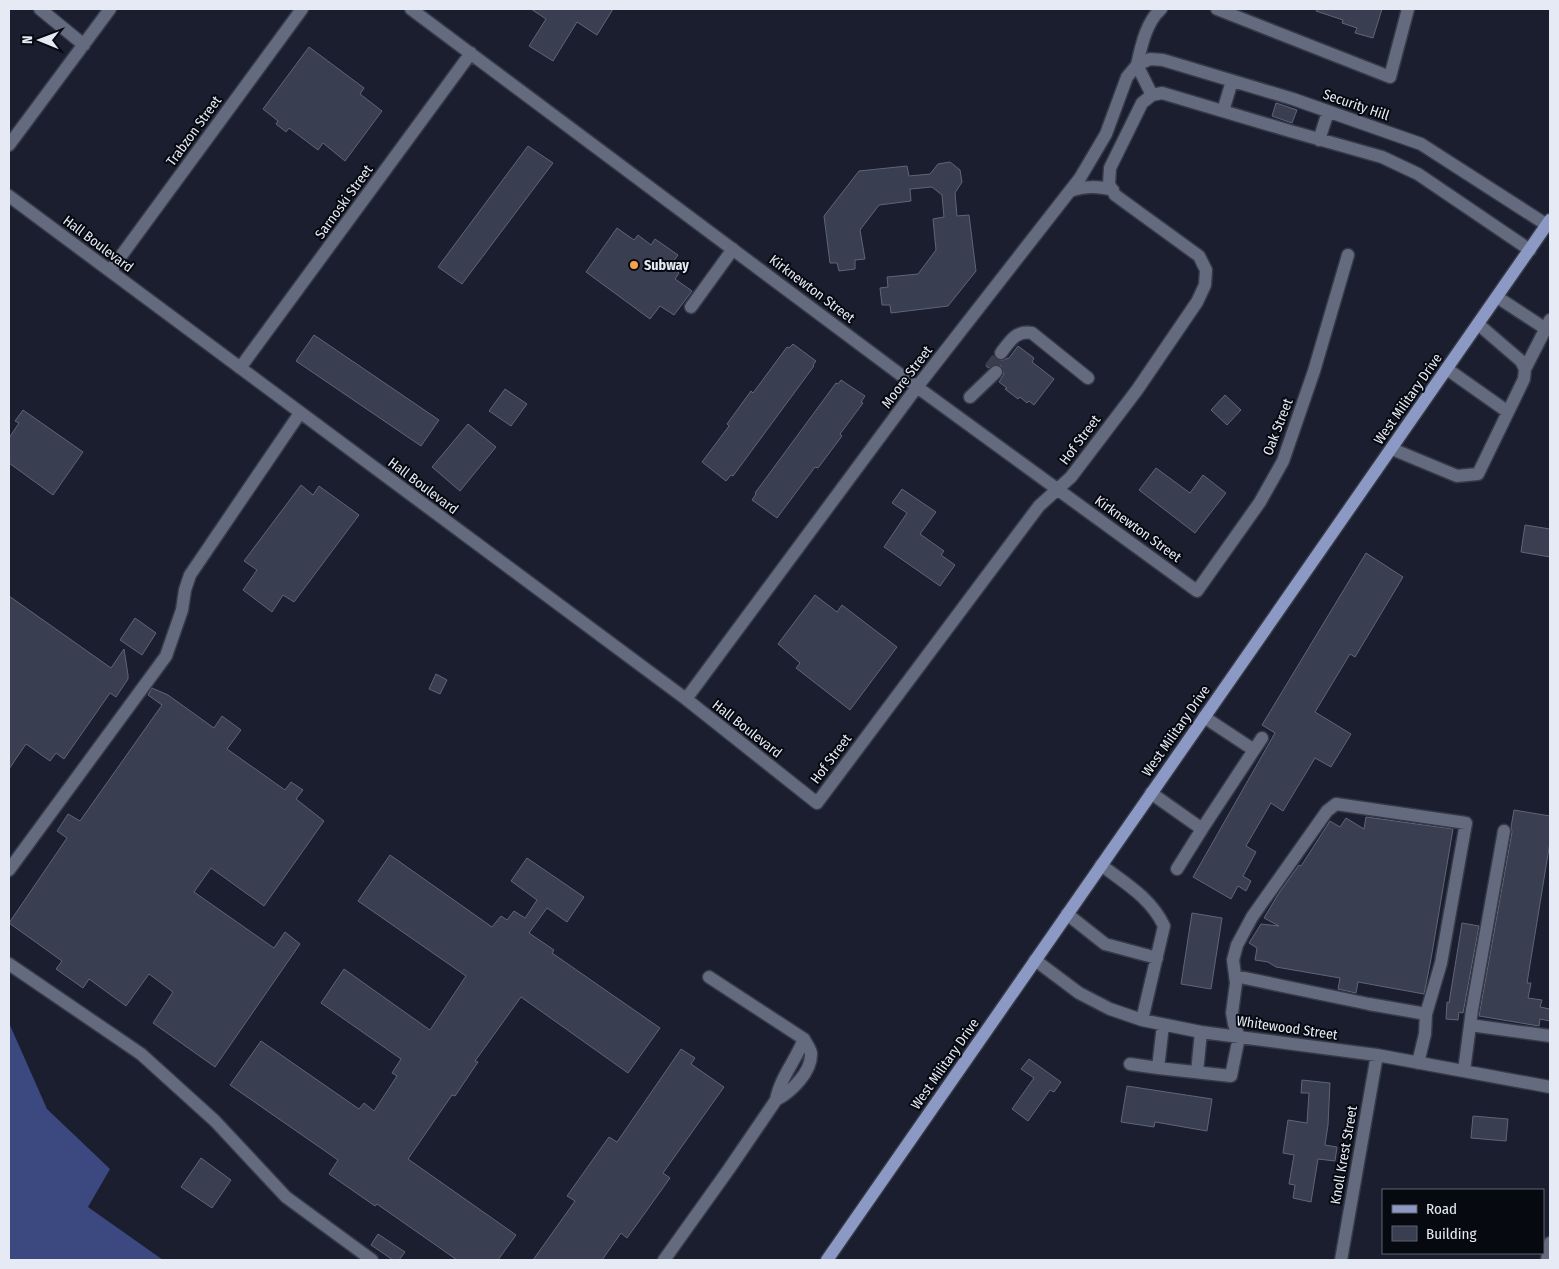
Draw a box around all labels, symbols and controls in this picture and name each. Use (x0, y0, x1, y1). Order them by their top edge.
north arrow (15, 15, 65, 65)
text: N (19, 35, 36, 44)
street label: Security Hill (1321, 86, 1392, 124)
street label: Trabzon Street (163, 92, 225, 169)
street label: Sarnoski Street (311, 161, 377, 242)
street label: Hall Boulevard (59, 212, 137, 276)
street label: Kirknewton Street (766, 251, 858, 327)
place label: Subway (644, 257, 689, 274)
marker: Subway (628, 259, 640, 271)
street label: Moore Street (878, 342, 936, 412)
street label: West Military Drive (1370, 350, 1446, 448)
street label: Oak Street (1259, 396, 1297, 458)
street label: Hof Street (1056, 411, 1104, 468)
street label: Hall Boulevard (384, 454, 462, 518)
street label: Kirknewton Street (1091, 492, 1185, 566)
street label: West Military Drive (1138, 682, 1214, 780)
street label: Hall Boulevard (709, 697, 785, 761)
street label: Hof Street (807, 730, 855, 787)
street label: Whitewood Street (1235, 1012, 1339, 1044)
street label: West Military Drive (907, 1015, 983, 1113)
street label: Knoll Krest Street (1327, 1104, 1361, 1206)
legend (1382, 1189, 1544, 1254)
text: Road (1426, 1200, 1457, 1218)
text: Building (1426, 1225, 1477, 1243)

